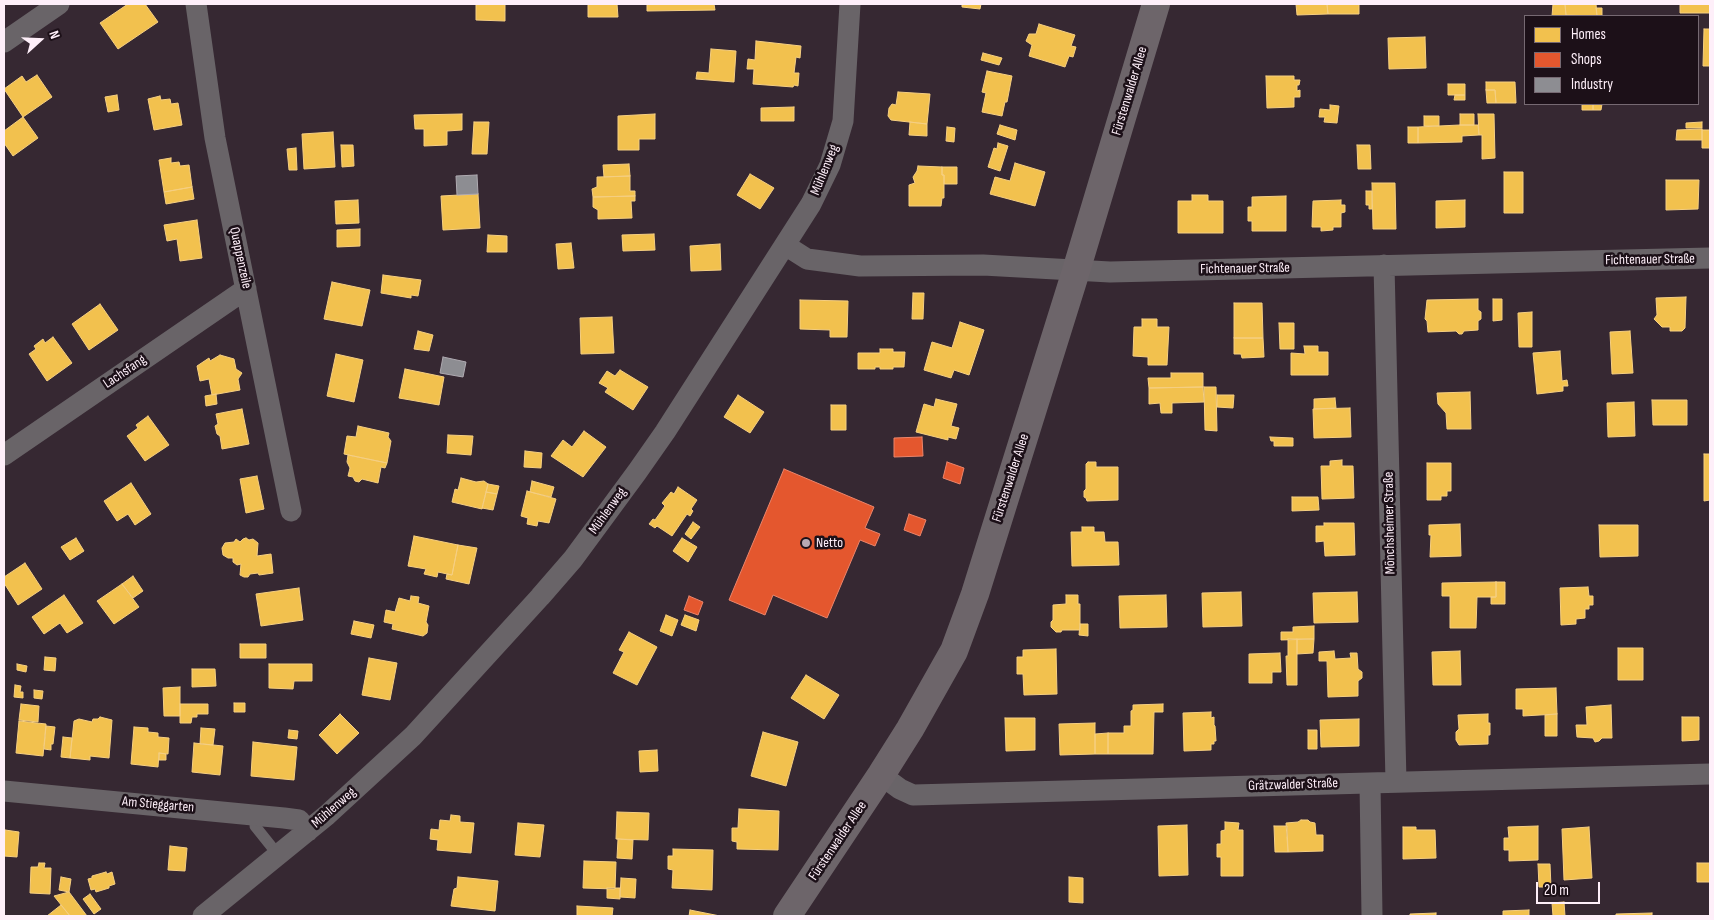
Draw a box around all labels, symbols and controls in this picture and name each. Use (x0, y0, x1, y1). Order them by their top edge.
north arrow (15, 15, 65, 65)
legend (1524, 15, 1699, 105)
text: Homes (1571, 25, 1606, 44)
text: N (45, 28, 64, 41)
street label: Fürstenwalder Allee (1109, 45, 1151, 137)
text: Shops (1571, 50, 1602, 69)
text: Industry (1571, 75, 1613, 94)
street label: Mühlenweg (807, 142, 843, 198)
street label: Quappenzeile (225, 226, 255, 290)
street label: Fichtenauer Straße (1605, 251, 1695, 269)
street label: Fichtenauer Straße (1200, 260, 1290, 278)
street label: Lachsfang (100, 352, 150, 392)
street label: Fürstenwalder Allee (989, 432, 1033, 524)
street label: Mönchsheimer Straße (1381, 471, 1399, 575)
street label: Mühlenweg (586, 484, 630, 538)
place label: Netto (816, 535, 843, 551)
marker: Netto (800, 537, 812, 549)
street label: Grätzwalder Straße (1248, 775, 1338, 795)
street label: Mühlenweg (308, 784, 360, 832)
street label: Am Stieggarten (121, 793, 195, 817)
street label: Fürstenwalder Allee (805, 798, 871, 884)
scale bar (1539, 872, 1603, 904)
text: 20 m (1544, 881, 1569, 900)

